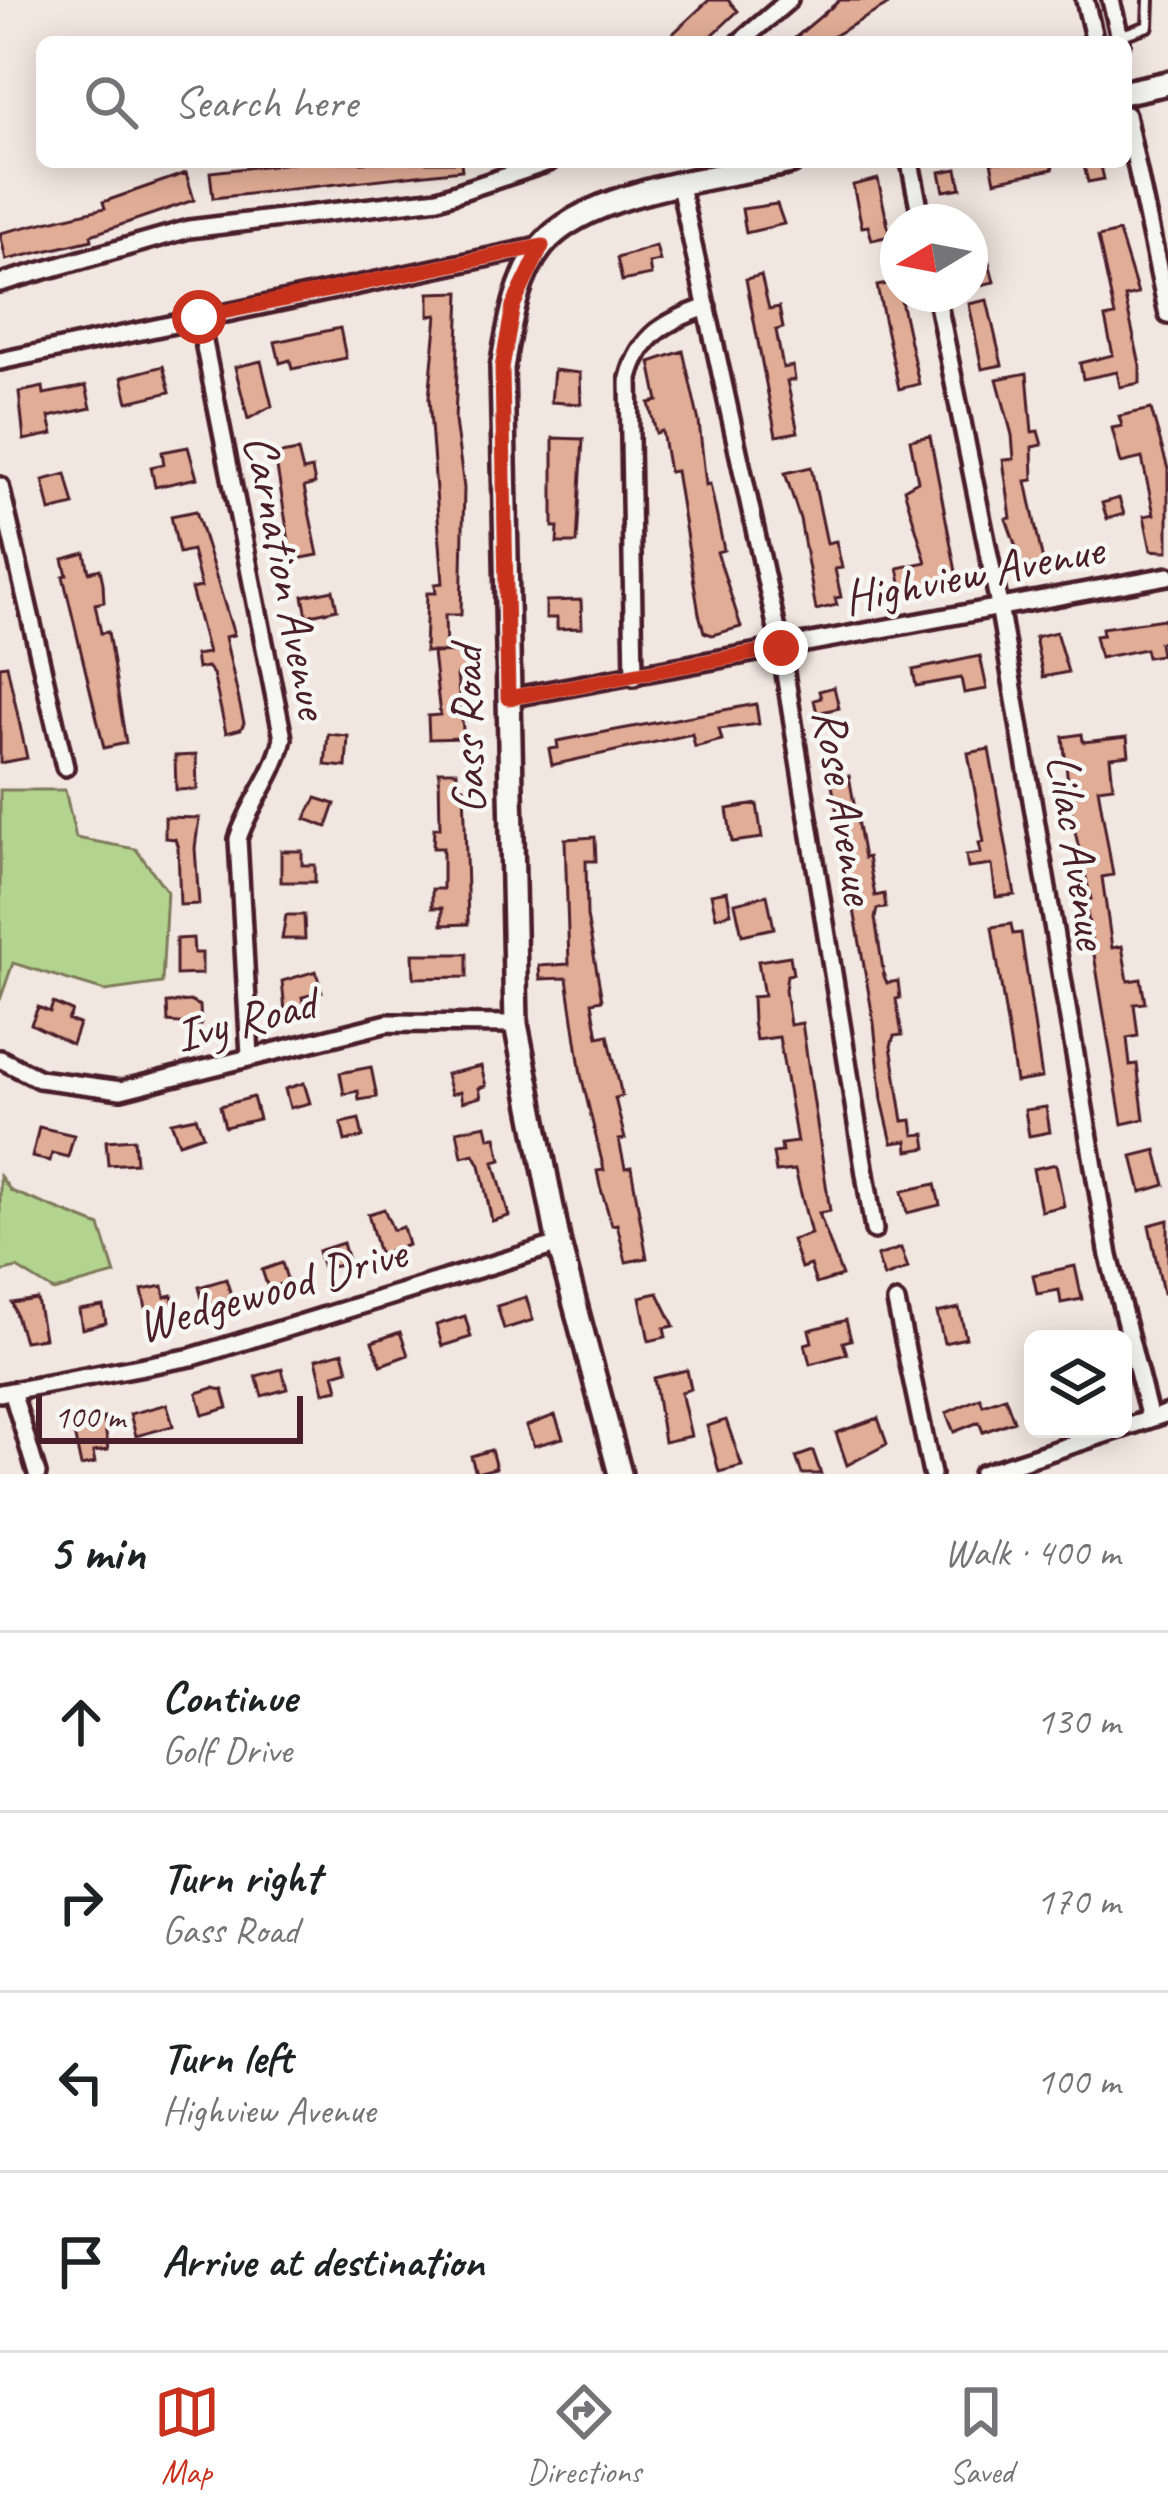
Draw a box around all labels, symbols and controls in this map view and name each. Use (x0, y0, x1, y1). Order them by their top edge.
search box (36, 36, 1132, 168)
icon: search (78, 69, 144, 135)
text: Search here (174, 74, 357, 131)
north arrow (880, 204, 988, 312)
route start (172, 290, 226, 344)
street label: Carnation Avenue (230, 429, 345, 726)
street label: Highview Avenue (838, 518, 1111, 627)
route end (754, 621, 808, 675)
street label: Gass Road (435, 639, 498, 815)
street label: Rose Avenue (800, 704, 891, 911)
street label: Lilac Avenue (1033, 750, 1123, 956)
street label: Ivy Road (169, 971, 328, 1065)
street label: Wedgewood Drive (130, 1221, 416, 1356)
map controls (1024, 1330, 1132, 1438)
button: layers (1024, 1330, 1132, 1438)
scale bar (36, 1390, 303, 1443)
text: 100 m (54, 1396, 125, 1438)
text: 5 min (48, 1520, 145, 1584)
text: Walk · 400 m (944, 1528, 1120, 1577)
text: Continue (162, 1669, 296, 1726)
icon: ahead (48, 1689, 114, 1755)
text: 130 m (1036, 1697, 1120, 1746)
text: Golf Drive (162, 1726, 292, 1775)
text: Turn right (162, 1849, 320, 1906)
icon: right (48, 1869, 114, 1935)
text: 170 m (1036, 1877, 1120, 1926)
text: Gass Road (162, 1906, 299, 1955)
text: Turn left (162, 2029, 292, 2086)
icon: left (48, 2049, 114, 2115)
text: 100 m (1036, 2057, 1120, 2106)
text: Highview Avenue (162, 2086, 376, 2135)
icon: arrive (48, 2229, 114, 2295)
text: Arrive at destination (162, 2233, 484, 2290)
tab: Map (154, 2379, 220, 2493)
tab: Directions (527, 2379, 641, 2493)
tab: Saved (948, 2379, 1014, 2493)

